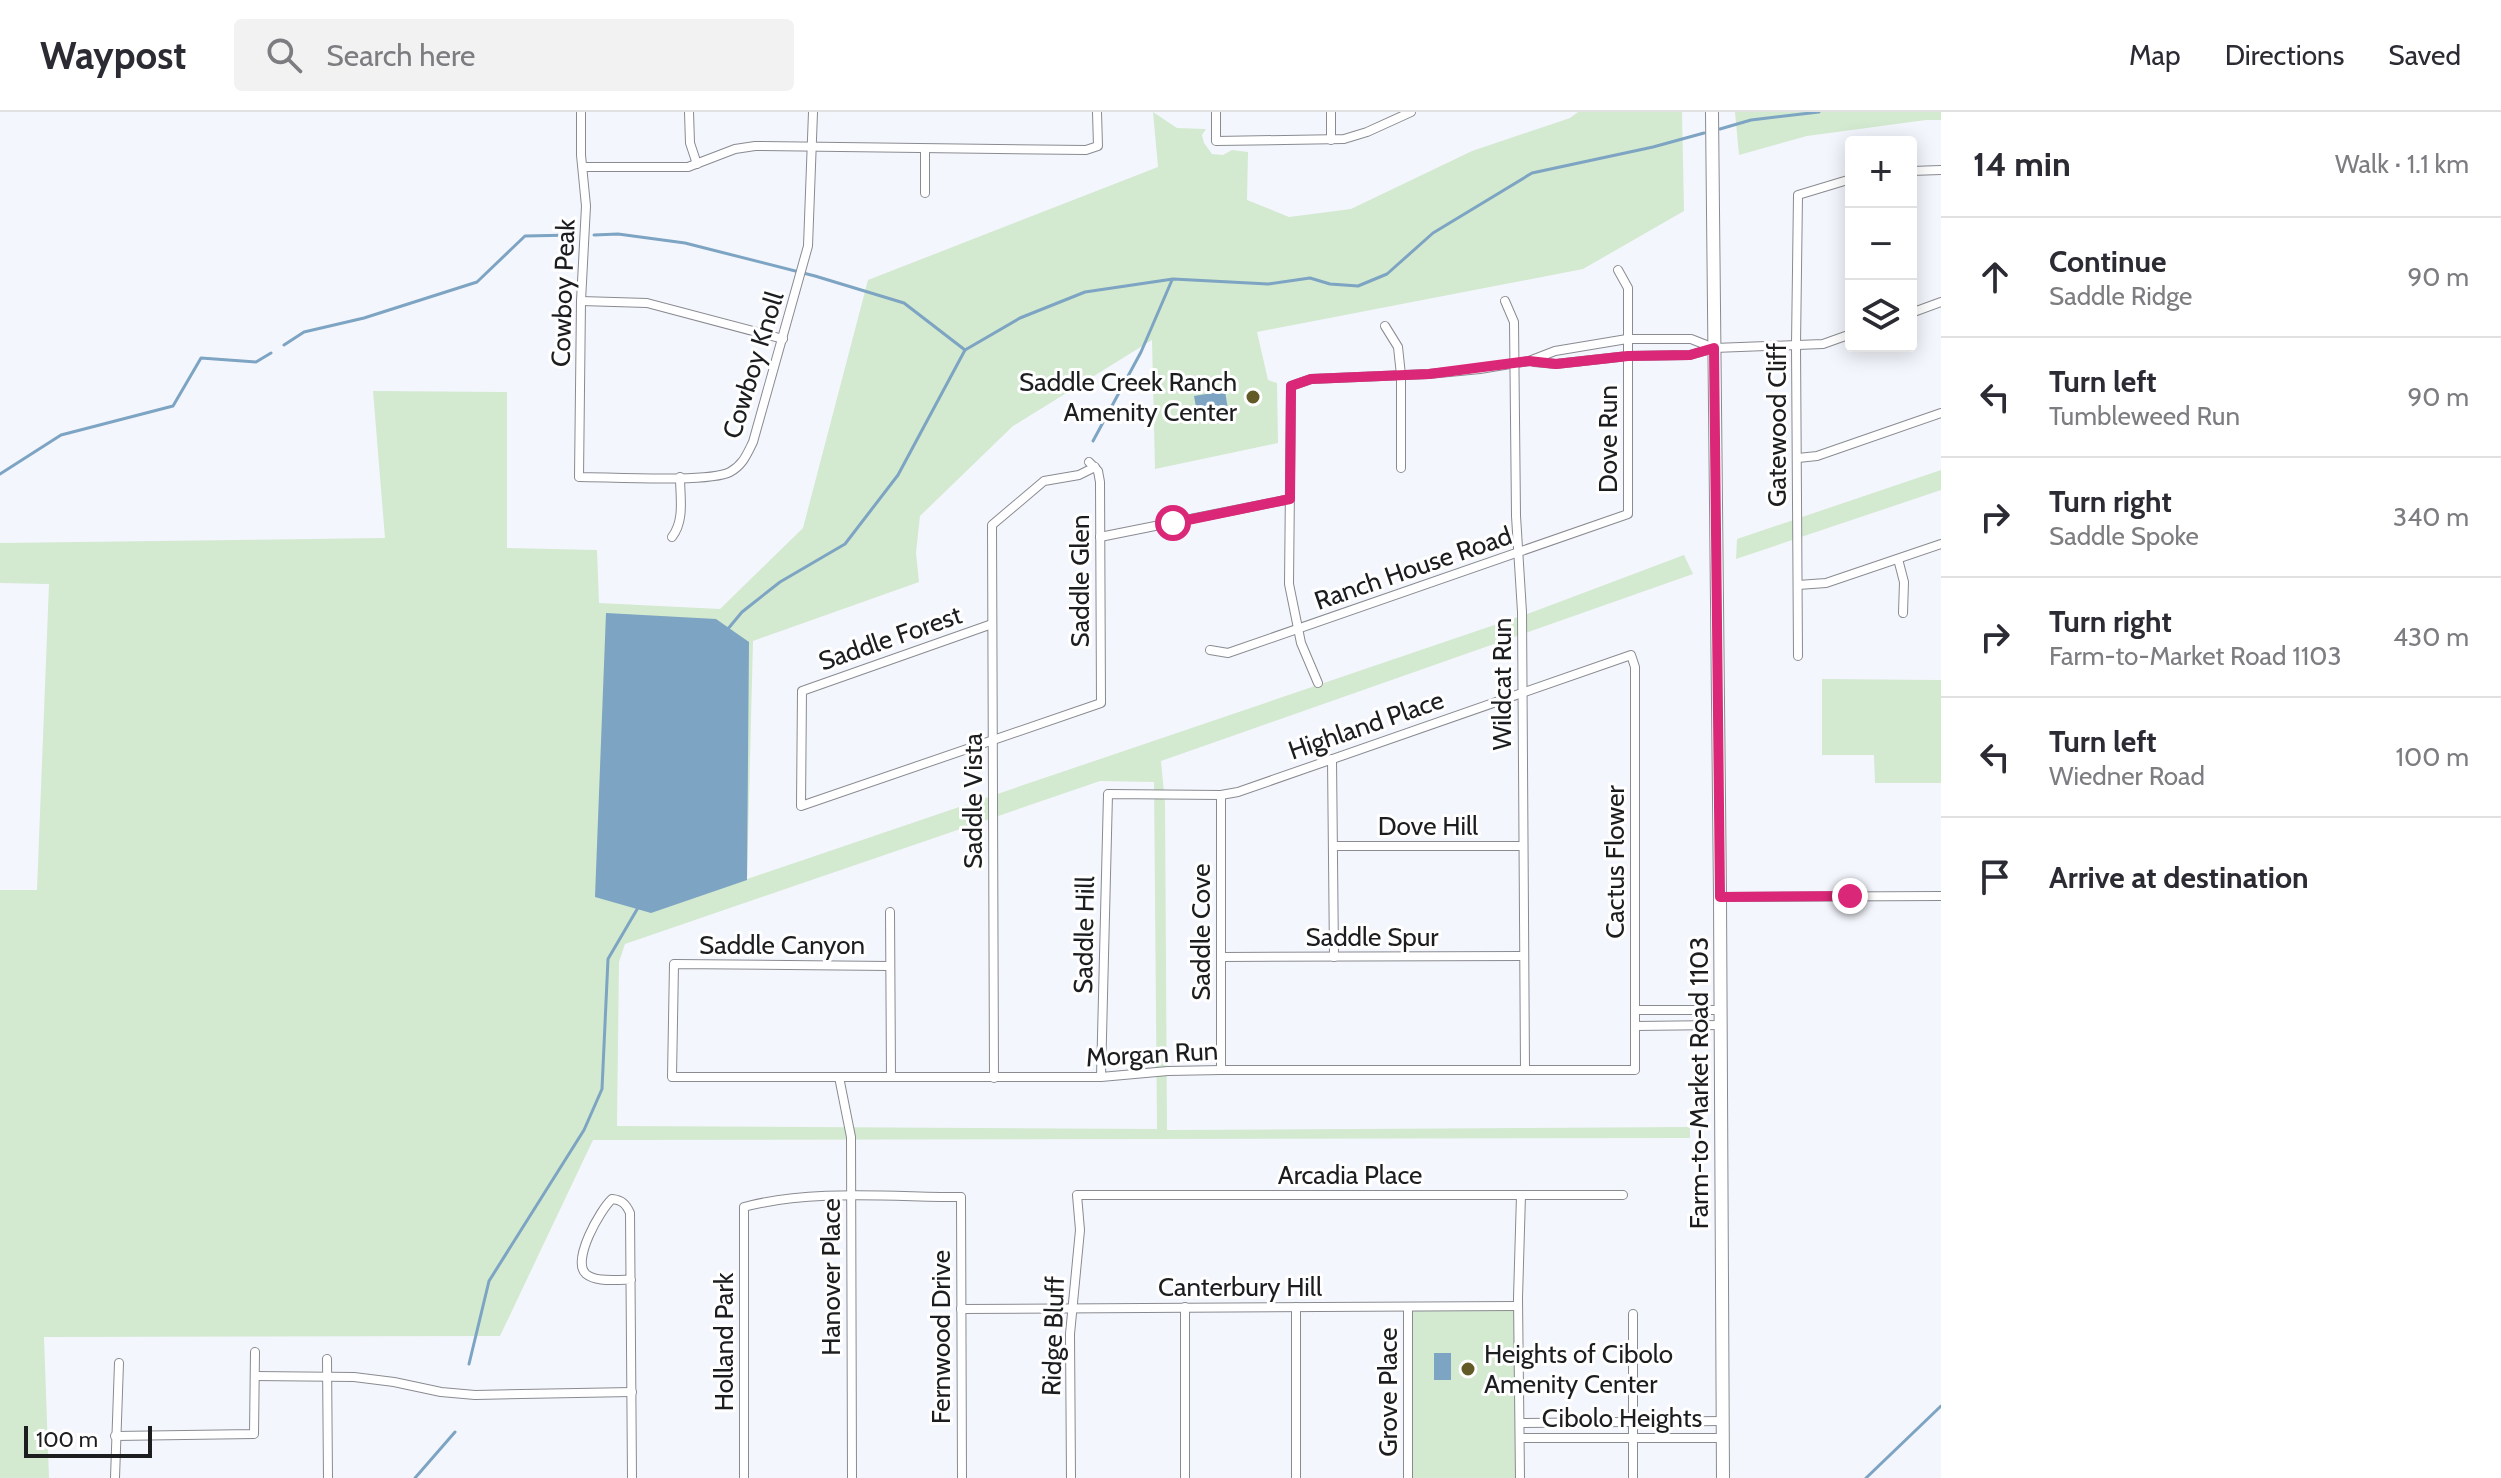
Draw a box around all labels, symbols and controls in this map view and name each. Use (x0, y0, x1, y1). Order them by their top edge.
search box (234, 19, 794, 91)
text: Waypost (40, 32, 186, 79)
icon: search (262, 33, 306, 77)
text: Search here (326, 37, 475, 74)
text: Map (2129, 38, 2181, 72)
text: Directions (2225, 38, 2344, 72)
text: Saved (2388, 38, 2461, 72)
map controls (1845, 136, 1917, 352)
button: + (1845, 136, 1917, 208)
text: 14 min (1973, 143, 2071, 185)
text: Walk · 1.1 km (2335, 148, 2469, 180)
button: − (1845, 208, 1917, 280)
street label: Cowboy Peak (544, 218, 582, 368)
text: Continue (2049, 243, 2166, 280)
icon: ahead (1973, 255, 2017, 299)
text: 90 m (2407, 261, 2469, 293)
button: layers (1845, 280, 1917, 352)
text: Saddle Ridge (2049, 280, 2192, 312)
street label: Cowboy Knoll (715, 288, 791, 442)
street label: Gatewood Cliff (1761, 343, 1793, 507)
text: Turn left (2049, 363, 2157, 400)
place label: Saddle Creek Ranch Amenity Center (1019, 366, 1238, 428)
icon: left (1973, 375, 2017, 419)
text: 90 m (2407, 381, 2469, 413)
street label: Dove Run (1592, 385, 1624, 493)
marker: Saddle Creek Ranch Amenity Center (1244, 388, 1262, 406)
text: Tumbleweed Run (2049, 400, 2240, 432)
text: Turn right (2049, 483, 2172, 520)
icon: right (1973, 495, 2017, 539)
text: 340 m (2393, 501, 2469, 533)
route start (1155, 505, 1191, 541)
street label: Saddle Glen (1064, 515, 1096, 647)
street label: Ranch House Road (1310, 519, 1516, 617)
text: Saddle Spoke (2049, 520, 2199, 552)
street label: Saddle Forest (814, 599, 966, 677)
text: Turn right (2049, 603, 2172, 640)
icon: right (1973, 615, 2017, 659)
street label: Wildcat Run (1486, 618, 1518, 750)
text: 430 m (2393, 621, 2469, 653)
text: Farm-to-Market Road 1103 (2049, 640, 2341, 672)
street label: Highland Place (1284, 683, 1448, 767)
text: Turn left (2049, 723, 2157, 760)
street label: Saddle Vista (957, 732, 989, 869)
icon: left (1973, 735, 2017, 779)
text: 100 m (2396, 741, 2469, 773)
text: Wiedner Road (2049, 760, 2205, 792)
street label: Cactus Flower (1599, 785, 1631, 939)
street label: Dove Hill (1378, 810, 1478, 842)
icon: arrive (1973, 855, 2017, 899)
text: Arrive at destination (2049, 859, 2309, 896)
street label: Saddle Cove (1185, 863, 1217, 1001)
street label: Saddle Hill (1067, 876, 1101, 994)
route end (1832, 878, 1868, 914)
street label: Saddle Spur (1305, 921, 1439, 953)
street label: Saddle Canyon (699, 929, 865, 961)
street label: Farm-to-Market Road 1103 (1683, 937, 1715, 1229)
street label: Morgan Run (1085, 1035, 1219, 1073)
street label: Arcadia Place (1278, 1159, 1422, 1191)
street label: Hanover Place (815, 1198, 847, 1356)
street label: Fernwood Drive (925, 1250, 957, 1424)
street label: Canterbury Hill (1158, 1271, 1322, 1303)
street label: Holland Park (708, 1272, 740, 1411)
street label: Ridge Bluff (1035, 1275, 1071, 1396)
street label: Grove Place (1372, 1327, 1404, 1457)
place label: Heights of Cibolo Amenity Center (1484, 1338, 1673, 1400)
marker: Heights of Cibolo Amenity Center (1459, 1360, 1477, 1378)
street label: Cibolo Heights (1542, 1402, 1702, 1434)
scale bar (24, 1422, 152, 1458)
text: 100 m (36, 1426, 98, 1453)

